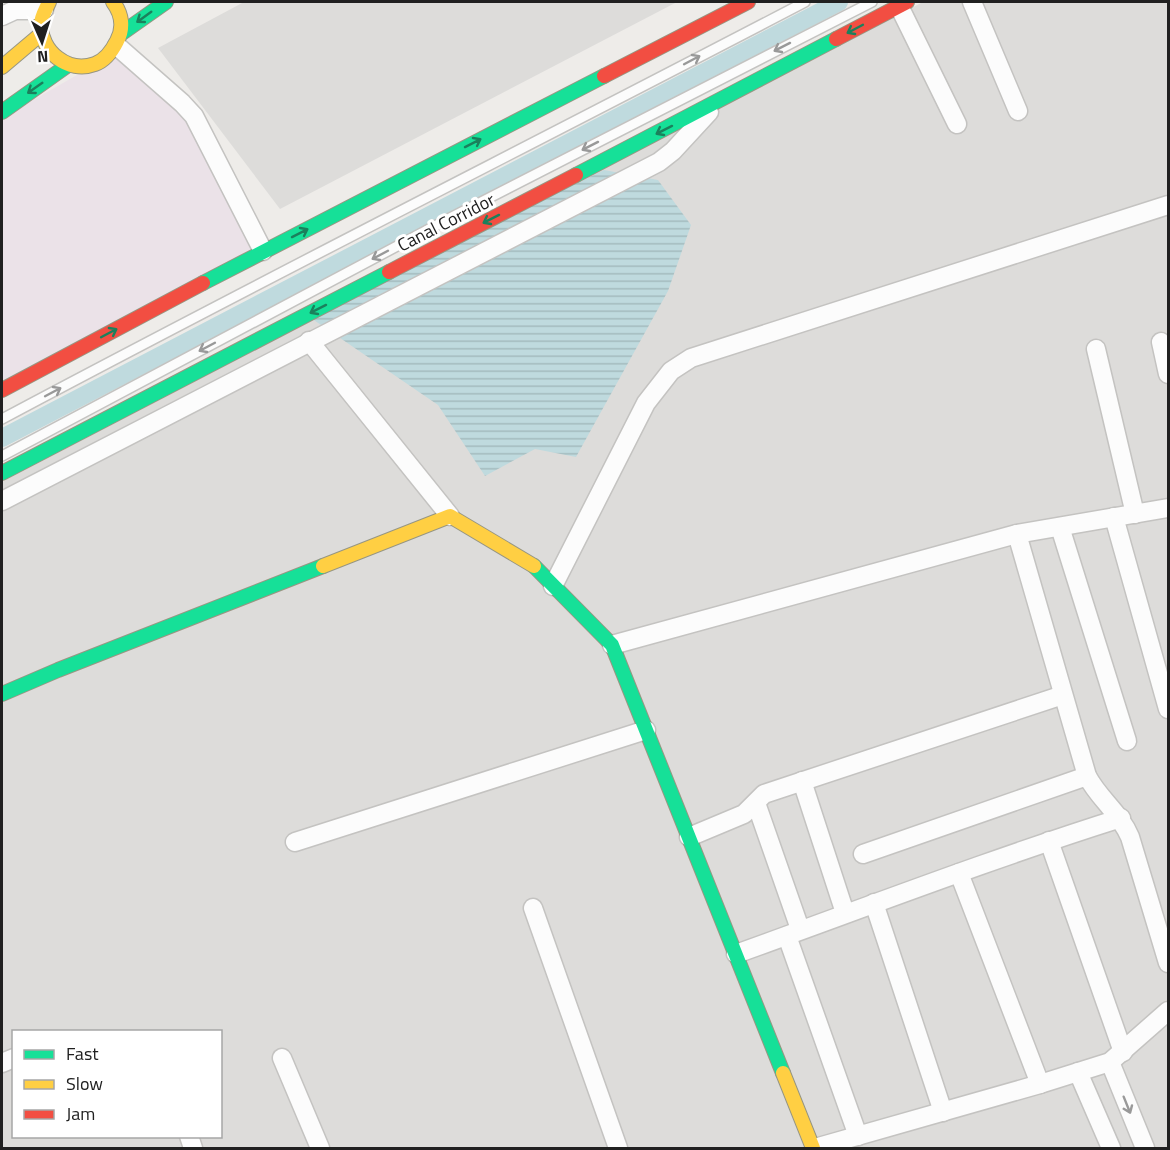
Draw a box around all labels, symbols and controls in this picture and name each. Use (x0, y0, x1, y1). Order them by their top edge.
one-way arrow (136, 11, 152, 23)
north arrow (12, 12, 72, 72)
one-way arrow (847, 24, 865, 35)
one-way arrow (774, 42, 792, 54)
text: N (37, 45, 49, 69)
one-way arrow (683, 54, 701, 66)
one-way arrow (27, 82, 43, 94)
one-way arrow (655, 124, 673, 136)
one-way arrow (464, 137, 482, 148)
one-way arrow (582, 140, 599, 152)
street label: Canal Corridor (392, 186, 500, 258)
one-way arrow (483, 213, 500, 225)
one-way arrow (291, 226, 309, 238)
one-way arrow (371, 250, 389, 261)
one-way arrow (310, 303, 327, 315)
one-way arrow (100, 327, 117, 339)
one-way arrow (199, 341, 217, 353)
one-way arrow (44, 386, 61, 398)
legend (12, 1030, 222, 1138)
text: Fast (66, 1040, 99, 1067)
text: Slow (66, 1070, 103, 1097)
one-way arrow (1122, 1095, 1133, 1114)
text: Jam (66, 1100, 95, 1127)

